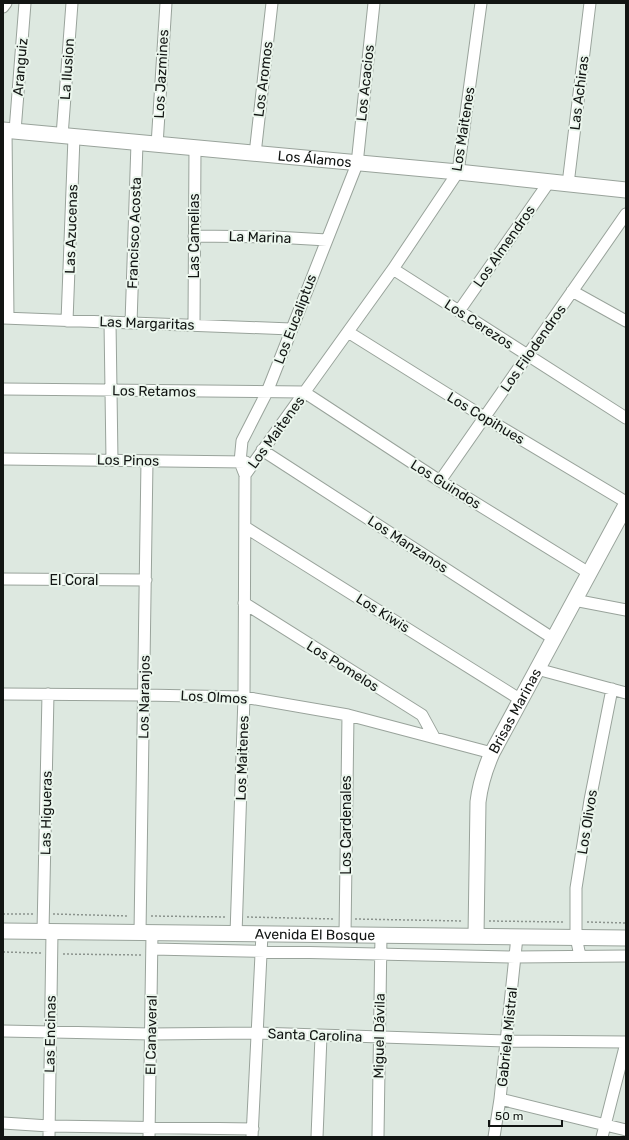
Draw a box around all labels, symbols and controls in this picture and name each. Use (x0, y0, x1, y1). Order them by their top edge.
street label: Los Jazmines (151, 29, 172, 119)
street label: Aranguiz (9, 37, 31, 97)
street label: La Ilusion (57, 38, 78, 100)
street label: Los Aromos (250, 40, 277, 118)
street label: Los Acacios (353, 44, 378, 122)
street label: Las Achiras (567, 55, 592, 131)
street label: Los Maitenes (448, 86, 479, 173)
street label: Los Álamos (277, 147, 352, 171)
street label: Francisco Acosta (124, 177, 145, 289)
street label: Las Azucenas (61, 184, 82, 274)
street label: Las Camelias (186, 193, 203, 279)
street label: Los Almendros (470, 202, 539, 291)
street label: La Marina (228, 228, 292, 247)
street label: Los Eucaliptus (271, 272, 320, 366)
street label: Los Cerezos (441, 296, 516, 353)
street label: Los Filodendros (497, 301, 570, 395)
street label: Las Margaritas (99, 313, 195, 334)
street label: Los Retamos (112, 382, 196, 401)
street label: Los Copihues (444, 389, 528, 448)
street label: Los Maitenes (244, 393, 308, 472)
street label: Los Pinos (97, 451, 159, 470)
street label: Los Guindos (407, 456, 484, 513)
street label: Los Manzanos (364, 512, 451, 577)
street label: El Coral (49, 572, 99, 589)
street label: Los Kiwis (353, 590, 413, 637)
street label: Los Pomelos (303, 637, 382, 695)
street label: Los Naranjos (135, 655, 154, 739)
street label: Brisas Marinas (485, 666, 545, 757)
street label: Los Olmos (180, 687, 248, 708)
street label: Los Maitenes (233, 715, 252, 801)
street label: Las Higueras (37, 771, 56, 855)
street label: Los Cardenales (338, 775, 355, 875)
street label: Los Olivos (574, 789, 601, 856)
street label: Avenida El Bosque (255, 926, 375, 944)
street label: Gabriela Mistral (494, 986, 521, 1088)
street label: Miguel Dávila (370, 993, 389, 1079)
street label: Las Encinas (41, 995, 60, 1073)
street label: El Canaveral (142, 995, 161, 1075)
street label: Santa Carolina (267, 1025, 363, 1046)
scale bar (489, 1102, 562, 1128)
text: 50 m (495, 1109, 523, 1123)

